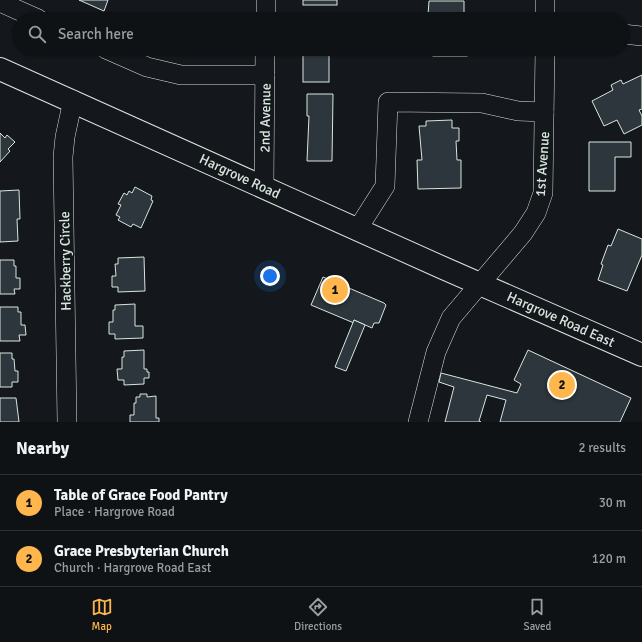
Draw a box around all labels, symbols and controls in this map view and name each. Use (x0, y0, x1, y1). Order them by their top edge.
search box (12, 12, 630, 56)
icon: search (26, 23, 48, 45)
text: Search here (58, 25, 134, 43)
street label: 2nd Avenue (256, 83, 275, 153)
street label: 1st Avenue (532, 131, 553, 197)
street label: Hargrove Road (197, 150, 283, 203)
street label: Hackberry Circle (56, 211, 75, 311)
your location (260, 266, 280, 286)
pin: 1 (322, 275, 348, 305)
street label: Hargrove Road East (504, 288, 617, 351)
pin: 2 (549, 370, 575, 400)
text: Nearby (16, 438, 69, 459)
text: 2 results (578, 440, 626, 456)
text: Table of Grace Food Pantry (54, 486, 228, 504)
text: 1 (25, 495, 33, 511)
text: 30 m (599, 495, 626, 511)
text: Place · Hargrove Road (54, 504, 175, 520)
text: Grace Presbyterian Church (54, 542, 229, 560)
text: 2 (25, 551, 33, 567)
text: 120 m (592, 551, 626, 567)
text: Church · Hargrove Road East (54, 560, 211, 576)
tab: Map (91, 596, 113, 633)
tab: Directions (294, 596, 342, 633)
tab: Saved (524, 596, 551, 633)

